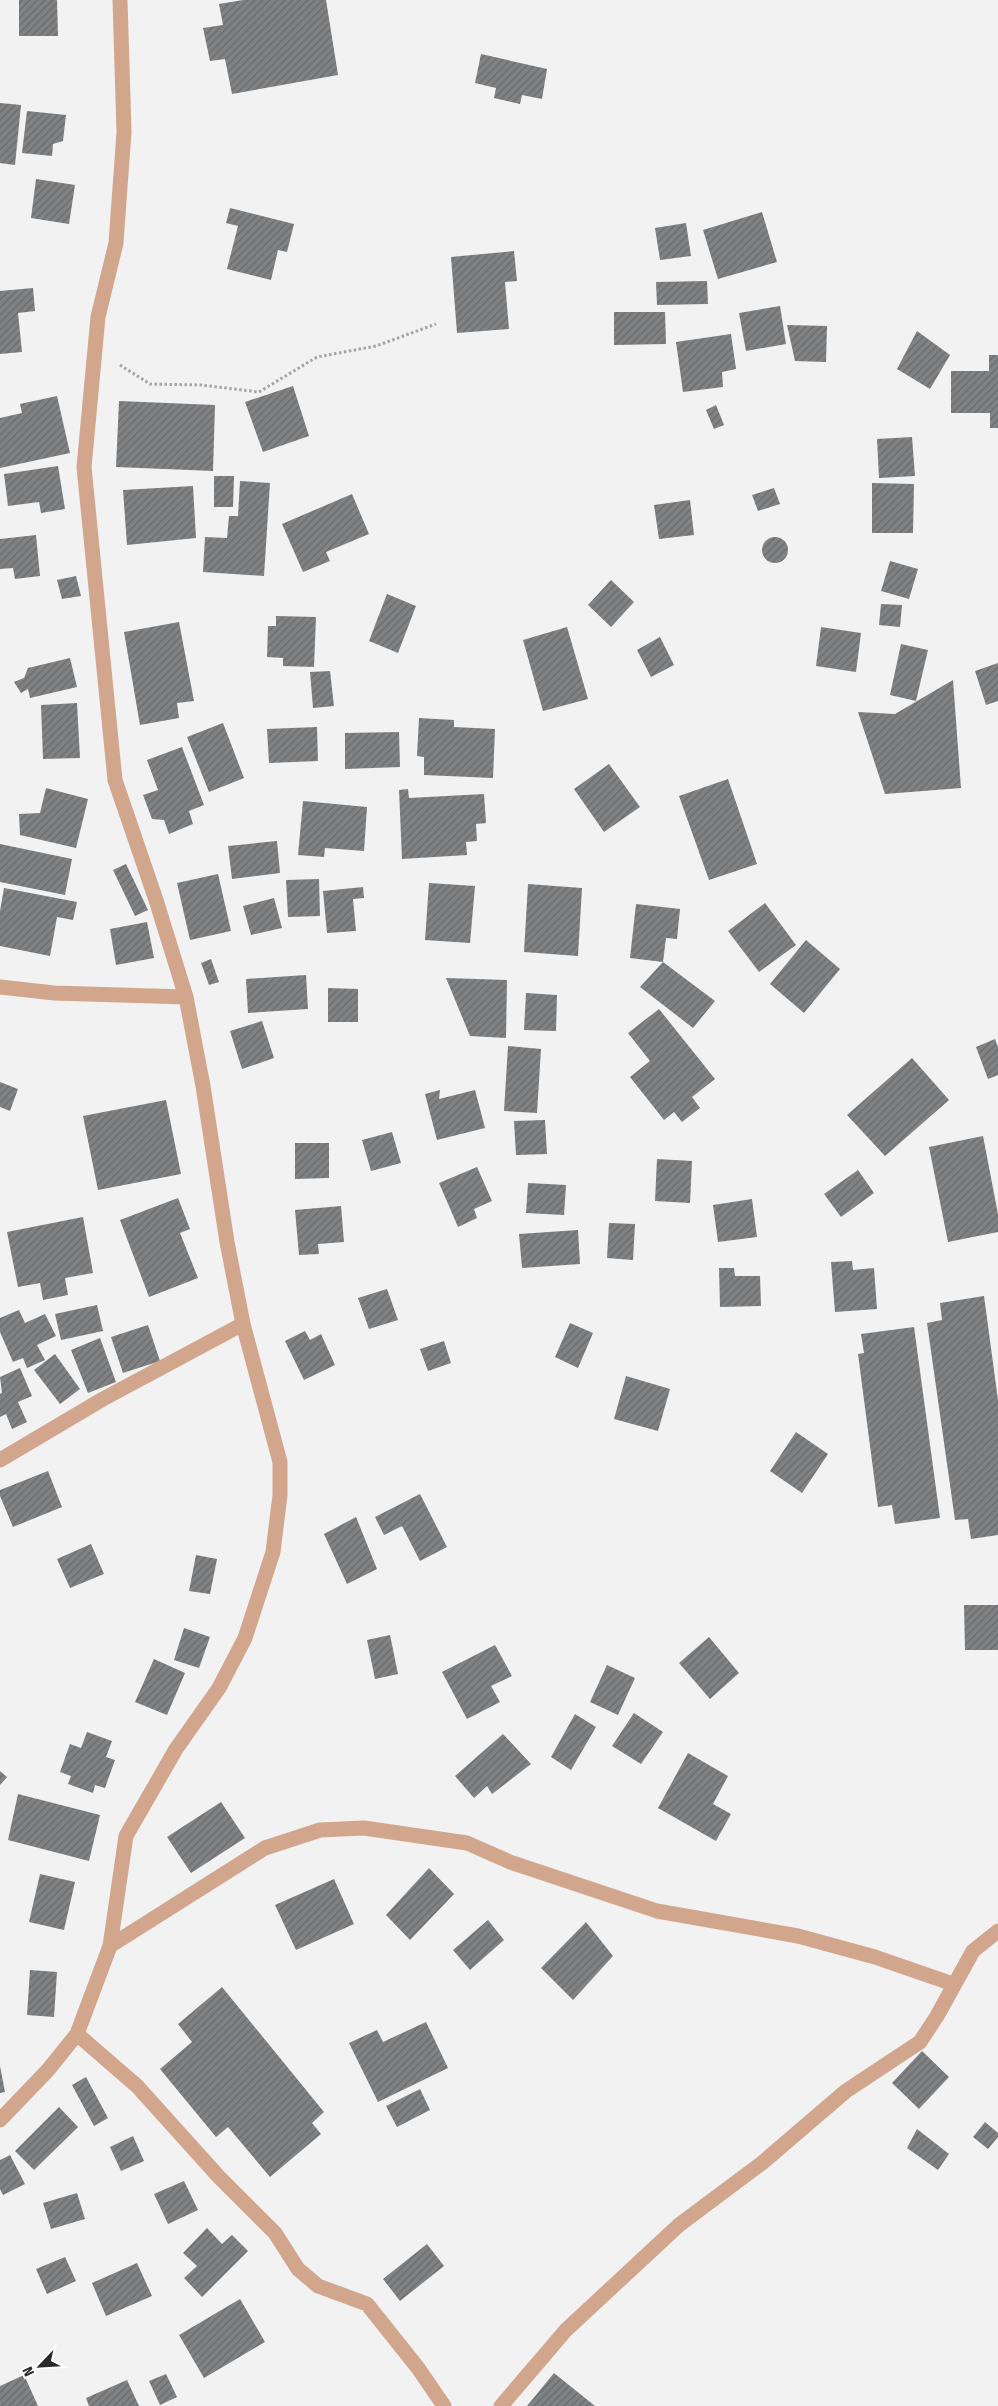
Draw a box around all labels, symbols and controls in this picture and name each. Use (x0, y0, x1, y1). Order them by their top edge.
north arrow (15, 2341, 65, 2391)
text: N (19, 2364, 38, 2379)

